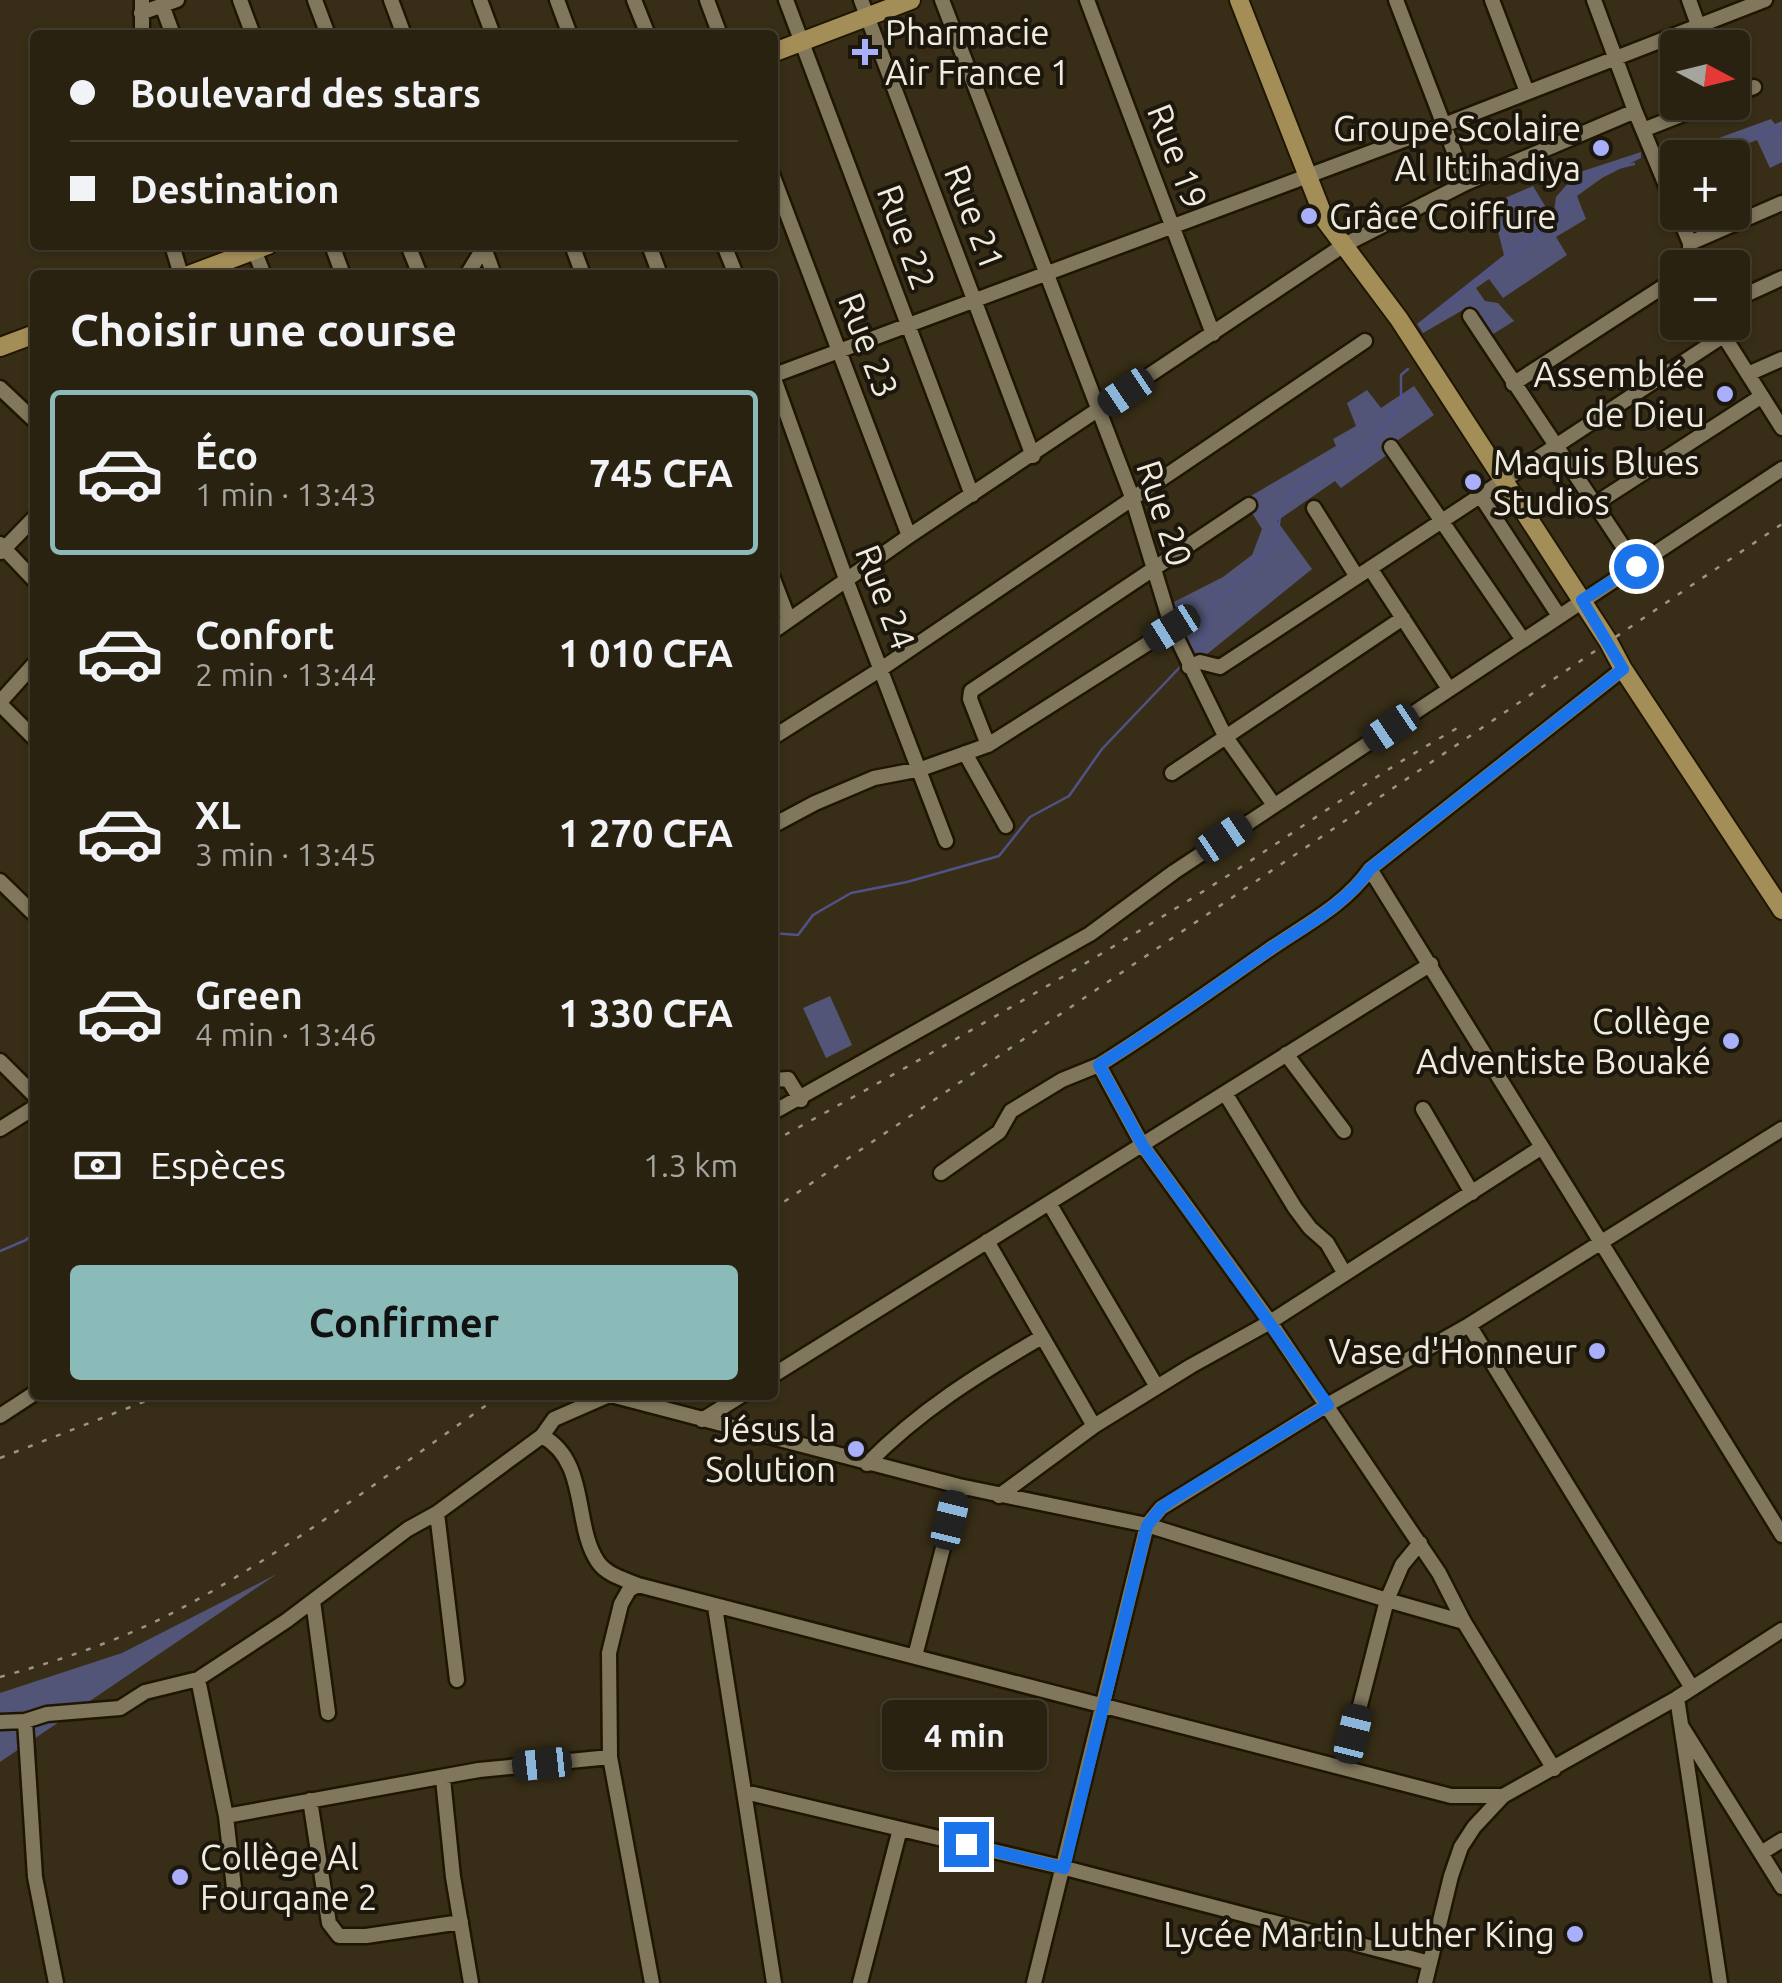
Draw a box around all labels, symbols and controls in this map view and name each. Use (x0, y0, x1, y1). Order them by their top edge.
place label: Pharmacie Air France 1 (885, 12, 1070, 92)
north arrow (1660, 30, 1750, 120)
map controls (1660, 30, 1750, 340)
marker: Pharmacie Air France 1 (854, 41, 876, 63)
text: Boulevard des stars (130, 72, 481, 114)
street label: Rue 19 (1140, 98, 1216, 214)
place label: Groupe Scolaire Al Ittihadiya (1333, 108, 1581, 188)
marker: Groupe Scolaire Al Ittihadiya (1590, 137, 1612, 159)
button: + (1660, 140, 1750, 230)
street label: Rue 21 (937, 159, 1013, 275)
text: Destination (130, 168, 339, 210)
street label: Rue 22 (870, 179, 944, 295)
place label: Grâce Coiffure (1329, 196, 1557, 236)
marker: Grâce Coiffure (1298, 205, 1320, 227)
button: − (1660, 250, 1750, 340)
street label: Rue 23 (831, 287, 907, 403)
text: Choisir une course (70, 304, 457, 355)
place label: Assemblée de Dieu (1534, 354, 1705, 434)
car (1093, 363, 1159, 421)
marker: Assemblée de Dieu (1714, 383, 1736, 405)
icon: car (75, 428, 165, 518)
text: Éco (195, 434, 258, 476)
place label: Maquis Blues Studios (1493, 442, 1699, 522)
text: 745 CFA (589, 452, 733, 494)
street label: Rue 20 (1129, 455, 1201, 571)
marker: Maquis Blues Studios (1462, 471, 1484, 493)
text: 1 min · 13:43 (195, 476, 377, 512)
street label: Rue 24 (848, 539, 924, 655)
route start (1614, 544, 1659, 589)
car (1139, 599, 1205, 657)
icon: car (75, 608, 165, 698)
text: Confort (195, 614, 334, 656)
text: 1 010 CFA (559, 632, 733, 674)
text: 2 min · 13:44 (195, 656, 377, 692)
car (1358, 699, 1424, 757)
icon: car (75, 788, 165, 878)
text: XL (195, 794, 241, 836)
car (1191, 809, 1257, 867)
text: 1 270 CFA (559, 812, 733, 854)
text: 3 min · 13:45 (195, 836, 377, 872)
icon: car (75, 968, 165, 1058)
text: Green (195, 974, 303, 1016)
text: 1 330 CFA (559, 992, 733, 1034)
place label: Collège Adventiste Bouaké (1416, 1001, 1711, 1081)
text: 4 min · 13:46 (195, 1016, 377, 1052)
marker: Collège Adventiste Bouaké (1720, 1030, 1742, 1052)
icon: cash (70, 1138, 125, 1193)
text: Espèces (150, 1144, 286, 1186)
text: 1.3 km (643, 1147, 738, 1183)
button: Confirmer (70, 1265, 738, 1380)
place label: Vase d'Honneur (1329, 1331, 1577, 1371)
marker: Vase d'Honneur (1586, 1340, 1608, 1362)
place label: Jésus la Solution (705, 1409, 836, 1489)
marker: Jésus la Solution (845, 1438, 867, 1460)
car (928, 1487, 972, 1553)
callout: 4 min (884, 1699, 1048, 1769)
car (1331, 1701, 1375, 1767)
text: 4 min (924, 1717, 1005, 1753)
car (511, 1746, 573, 1782)
route end (944, 1822, 989, 1867)
place label: Collège Al Fourqane 2 (200, 1837, 378, 1917)
marker: Collège Al Fourqane 2 (169, 1866, 191, 1888)
place label: Lycée Martin Luther King (1163, 1914, 1555, 1954)
marker: Lycée Martin Luther King (1564, 1923, 1586, 1945)

